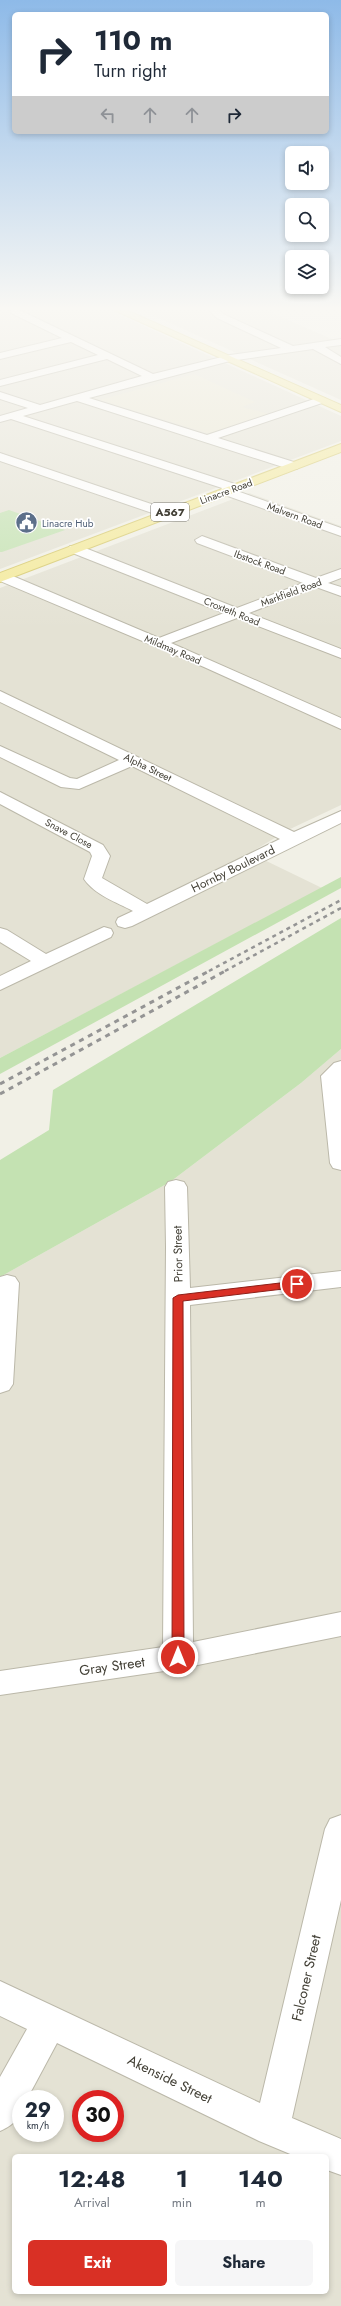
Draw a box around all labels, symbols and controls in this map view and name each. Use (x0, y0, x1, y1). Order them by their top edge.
text: 110 m (94, 20, 172, 61)
icon: right (28, 28, 80, 80)
text: Turn right (94, 58, 166, 84)
icon: left (97, 104, 119, 126)
icon: ahead (139, 104, 161, 126)
icon: ahead (181, 104, 203, 126)
icon: right (223, 104, 245, 126)
map controls (285, 146, 329, 294)
button: sound (285, 146, 329, 190)
button: search (285, 198, 329, 242)
button: layers (285, 250, 329, 294)
street label: Linacre Road (198, 475, 255, 508)
street label: Malvern Road (265, 499, 325, 532)
road number: A567 (151, 503, 189, 521)
public building icon: Linacre Hub (14, 510, 40, 536)
place label: Linacre Hub (42, 516, 94, 531)
street label: Ibstock Road (232, 546, 288, 579)
street label: Markfield Road (259, 574, 324, 610)
street label: Croxteth Road (201, 593, 262, 630)
street label: Mildmay Road (142, 631, 203, 668)
street label: Alpha Street (121, 749, 175, 786)
street label: Snave Close (42, 815, 95, 852)
street label: Hornby Boulevard (188, 841, 278, 897)
street label: Prior Street (169, 1225, 187, 1282)
pin (280, 1267, 314, 1301)
icon: arrive (286, 1273, 308, 1295)
position arrow (157, 1636, 199, 1678)
street label: Gray Street (78, 1651, 147, 1681)
street label: Falconer Street (286, 1932, 326, 2023)
street label: Akenside Street (124, 2050, 216, 2108)
speed limit sign: 30 (72, 2090, 124, 2142)
text: 29 (25, 2096, 51, 2125)
text: km/h (27, 2118, 49, 2133)
text: 12:48 (58, 2161, 126, 2196)
text: 1 (176, 2161, 188, 2196)
text: 140 (238, 2161, 283, 2196)
text: Arrival (74, 2193, 110, 2212)
text: min (172, 2193, 192, 2212)
text: m (255, 2193, 266, 2212)
button: Exit (28, 2240, 167, 2286)
button: Share (175, 2240, 313, 2286)

